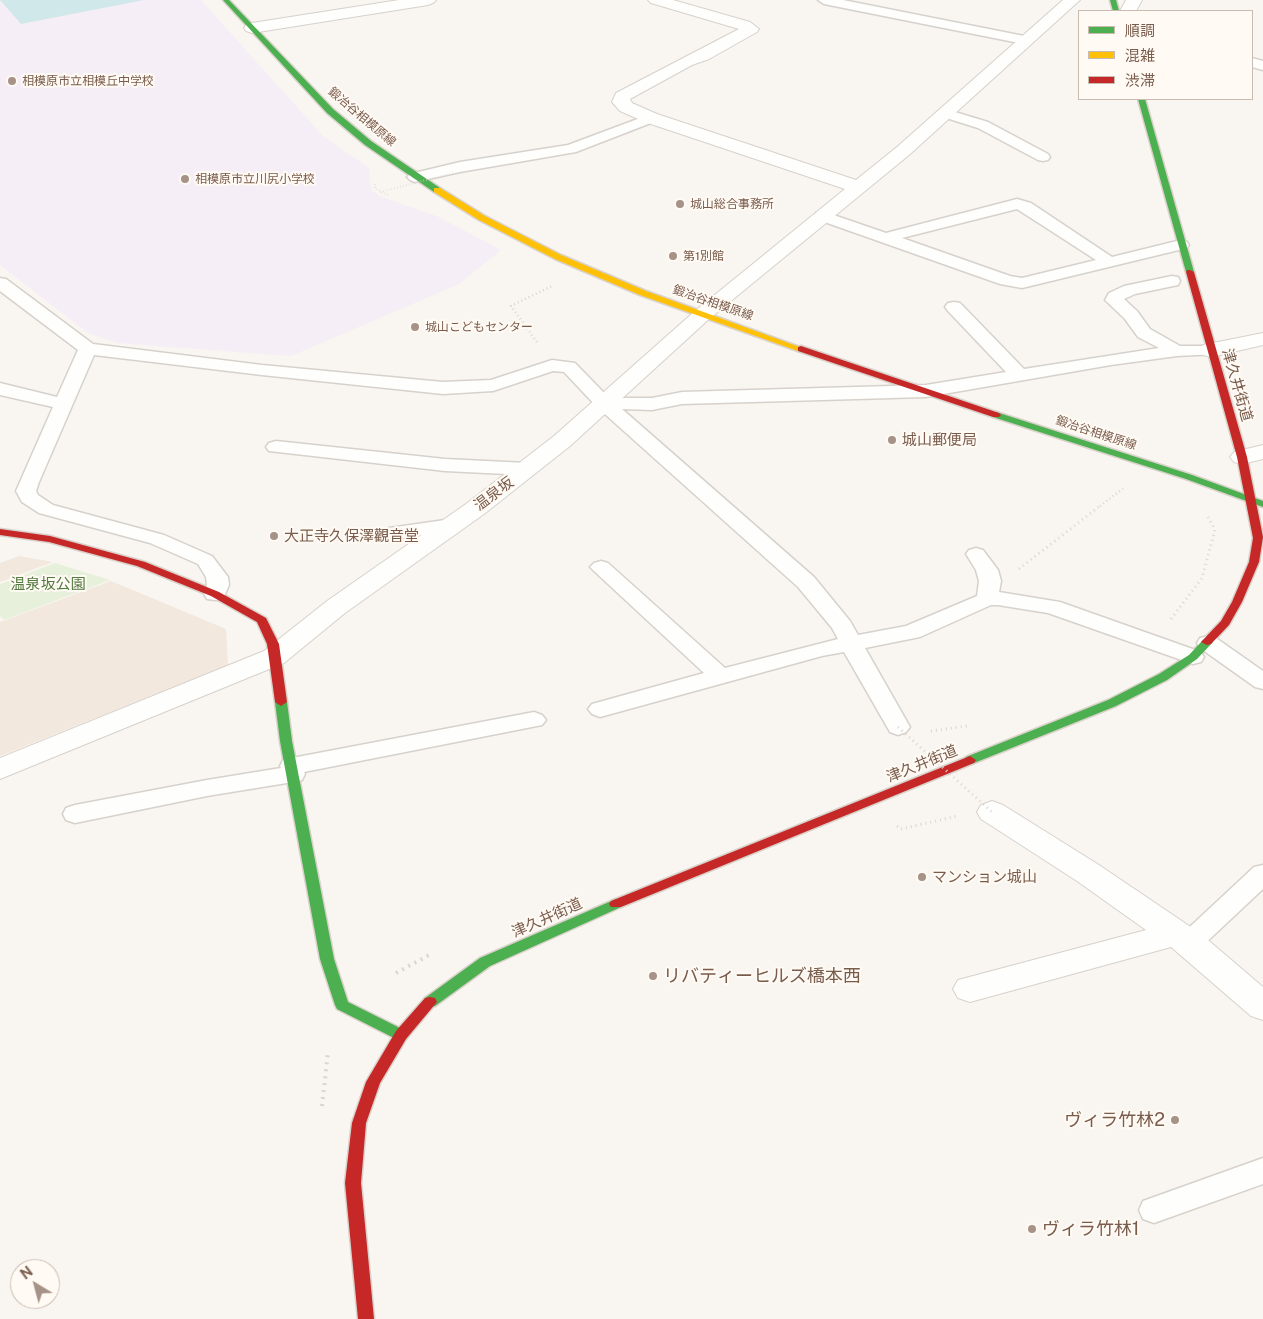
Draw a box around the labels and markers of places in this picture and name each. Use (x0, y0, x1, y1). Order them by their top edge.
place label: 相模原市立相模丘中学校 (22, 74, 154, 88)
marker: 相模原市立相模丘中学校 (6, 75, 18, 87)
place label: 相模原市立川尻小学校 (195, 172, 315, 186)
marker: 相模原市立川尻小学校 (179, 173, 191, 185)
place label: 城山総合事務所 (690, 197, 774, 211)
marker: 城山総合事務所 (674, 198, 686, 210)
place label: 第1別館 (683, 249, 724, 263)
marker: 第1別館 (667, 250, 679, 262)
place label: 城山こどもセンター (425, 320, 533, 334)
marker: 城山こどもセンター (409, 321, 421, 333)
place label: 城山郵便局 (902, 431, 977, 449)
marker: 城山郵便局 (886, 434, 898, 446)
place label: 大正寺久保澤觀音堂 (284, 527, 419, 545)
marker: 大正寺久保澤觀音堂 (268, 530, 280, 542)
place label: マンション城山 (932, 868, 1037, 886)
marker: マンション城山 (916, 871, 928, 883)
place label: リバティーヒルズ橋本西 (663, 965, 861, 987)
marker: リバティーヒルズ橋本西 (647, 970, 659, 982)
place label: ヴィラ竹林2 (1064, 1109, 1165, 1131)
marker: ヴィラ竹林2 (1169, 1114, 1181, 1126)
place label: ヴィラ竹林1 (1042, 1218, 1139, 1240)
marker: ヴィラ竹林1 (1026, 1223, 1038, 1235)

